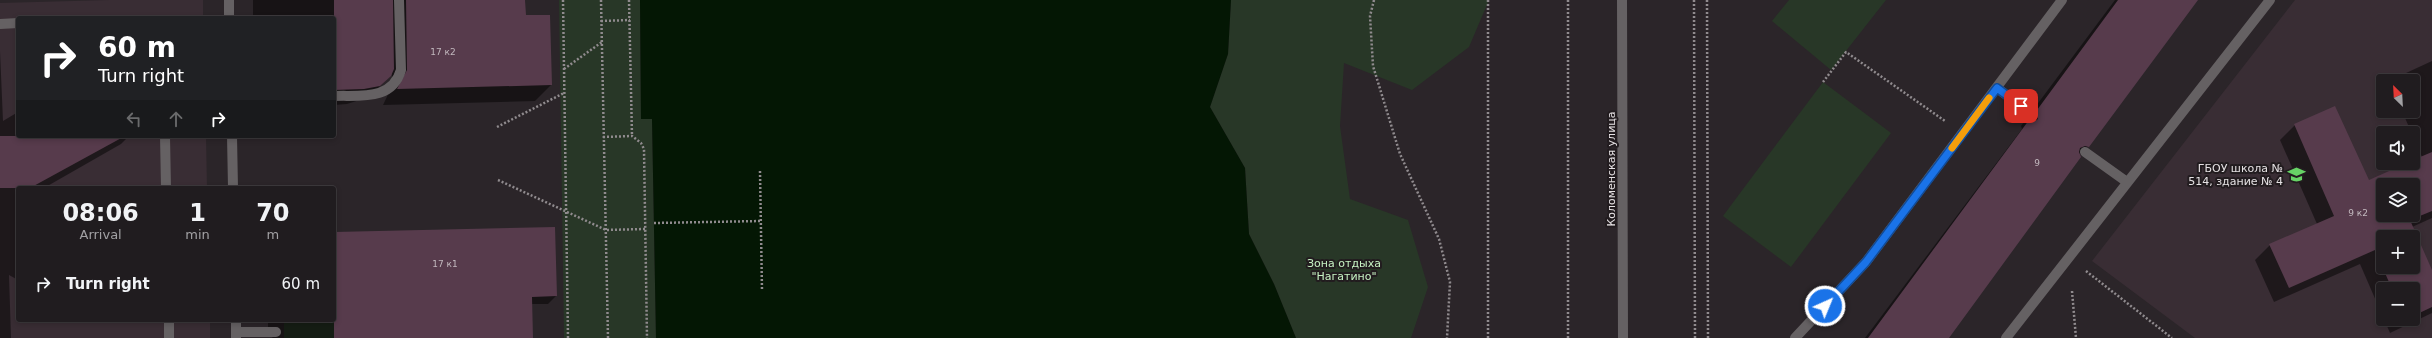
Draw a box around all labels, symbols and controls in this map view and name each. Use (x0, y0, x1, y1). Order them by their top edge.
text: 60 m (98, 31, 176, 64)
icon: right (32, 32, 84, 84)
house number: 17 к2 (430, 47, 456, 57)
text: Turn right (98, 65, 184, 86)
north arrow (2376, 74, 2420, 118)
map controls (2376, 74, 2420, 326)
pin (2004, 89, 2038, 123)
icon: arrive (2010, 95, 2032, 117)
icon: left (123, 108, 145, 130)
icon: ahead (165, 108, 187, 130)
icon: right (207, 108, 229, 130)
street label: Коломенская улица (1605, 111, 1618, 227)
button: sound (2376, 126, 2420, 170)
house number: 9 (2034, 158, 2040, 168)
place label: ГБОУ школа № 514, здание № 4 (2188, 162, 2283, 188)
school or university icon: ГБОУ школа № 514, здание № 4 (2286, 164, 2306, 184)
button: layers (2376, 178, 2420, 222)
text: 08:06 (62, 199, 139, 227)
text: 1 (189, 199, 206, 227)
text: 70 (256, 199, 290, 227)
house number: 9 к2 (2348, 208, 2368, 218)
text: Arrival (79, 227, 122, 242)
text: min (185, 227, 210, 242)
text: m (267, 227, 279, 242)
button: + (2376, 230, 2420, 274)
park label: Зона отдыха "Нагатино" (1307, 257, 1381, 283)
house number: 17 к1 (432, 259, 458, 269)
icon: right (32, 273, 54, 295)
text: Turn right (66, 275, 150, 293)
text: 60 m (282, 275, 320, 293)
button: − (2376, 282, 2420, 326)
position arrow (1804, 285, 1846, 327)

